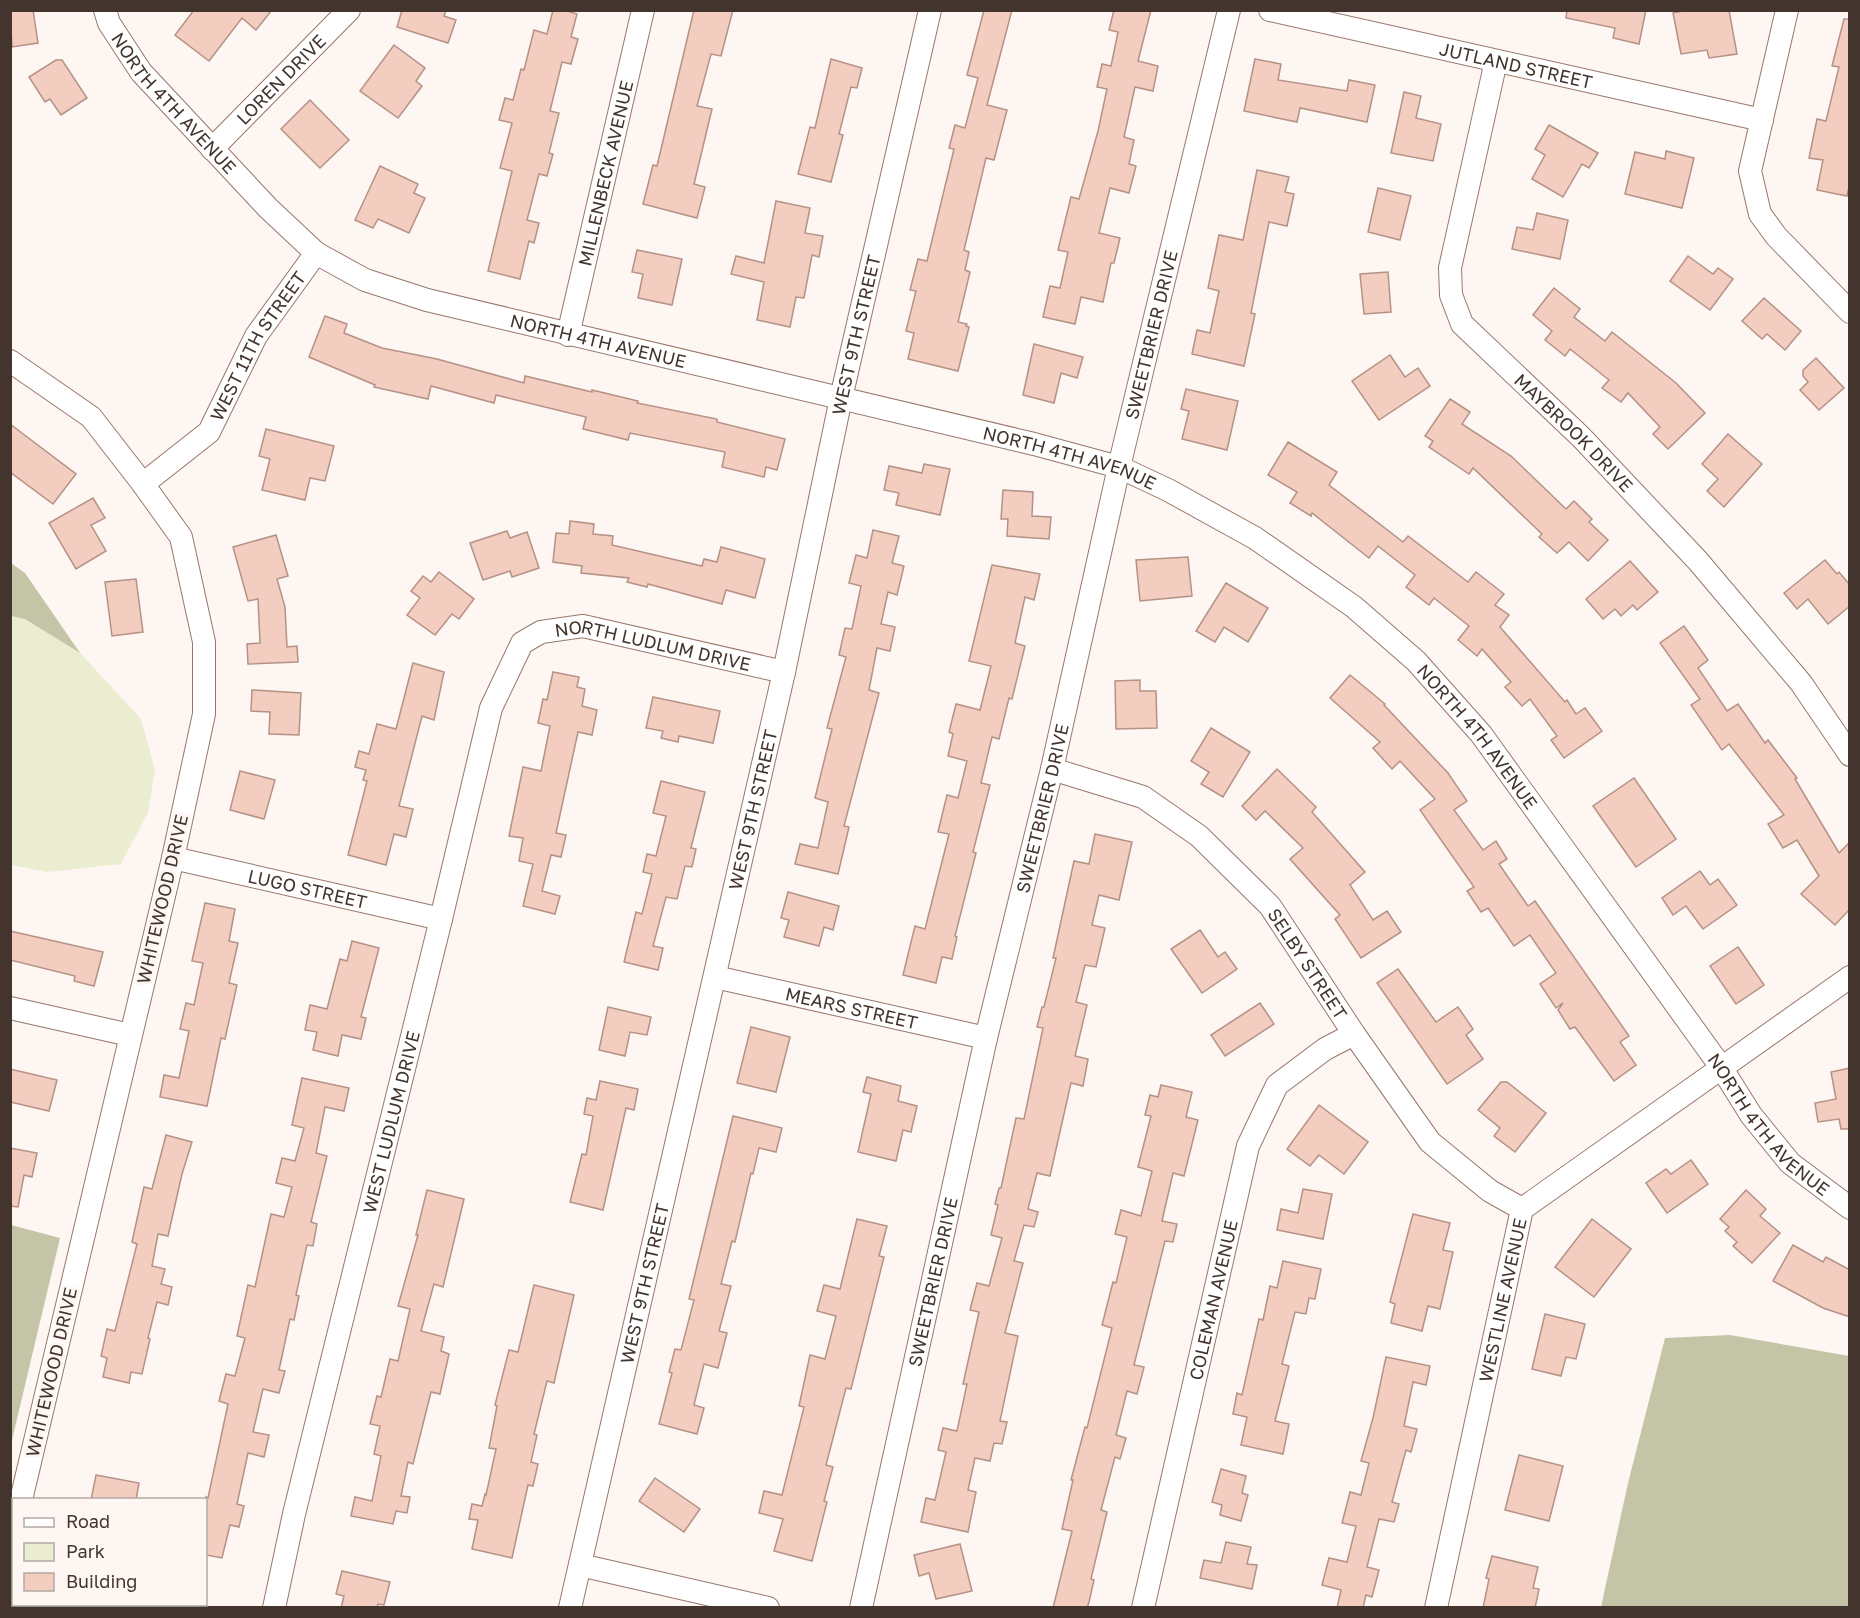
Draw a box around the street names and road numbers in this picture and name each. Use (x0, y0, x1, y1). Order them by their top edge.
street label: NORTH 4TH AVENUE (107, 28, 241, 178)
street label: LOREN DRIVE (232, 30, 330, 129)
street label: JUTLAND STREET (1437, 37, 1594, 93)
street label: MILLENBECK AVENUE (573, 78, 637, 268)
street label: SWEETBRIER DRIVE (1120, 248, 1182, 421)
street label: WEST 9TH STREET (827, 252, 885, 417)
street label: WEST 11TH STREET (205, 267, 310, 424)
street label: NORTH 4TH AVENUE (508, 309, 688, 372)
street label: MAYBROOK DRIVE (1510, 369, 1638, 496)
street label: NORTH 4TH AVENUE (981, 421, 1160, 494)
street label: NORTH LUDLUM DRIVE (553, 615, 753, 675)
street label: NORTH 4TH AVENUE (1413, 659, 1543, 813)
street label: SWEETBRIER DRIVE (1011, 722, 1073, 895)
street label: WEST 9TH STREET (724, 727, 781, 892)
street label: WHITEWOOD DRIVE (132, 812, 192, 986)
street label: LUGO STREET (246, 864, 369, 913)
street label: SELBY STREET (1263, 904, 1352, 1023)
street label: MEARS STREET (783, 982, 920, 1033)
street label: WEST LUDLUM DRIVE (358, 1028, 424, 1215)
street label: NORTH 4TH AVENUE (1704, 1049, 1834, 1200)
street label: SWEETBRIER DRIVE (903, 1195, 962, 1369)
street label: WEST 9TH STREET (615, 1201, 673, 1366)
street label: WESTLINE AVENUE (1474, 1216, 1531, 1384)
street label: COLEMAN AVENUE (1184, 1218, 1242, 1382)
street label: WHITEWOOD DRIVE (21, 1285, 81, 1459)

